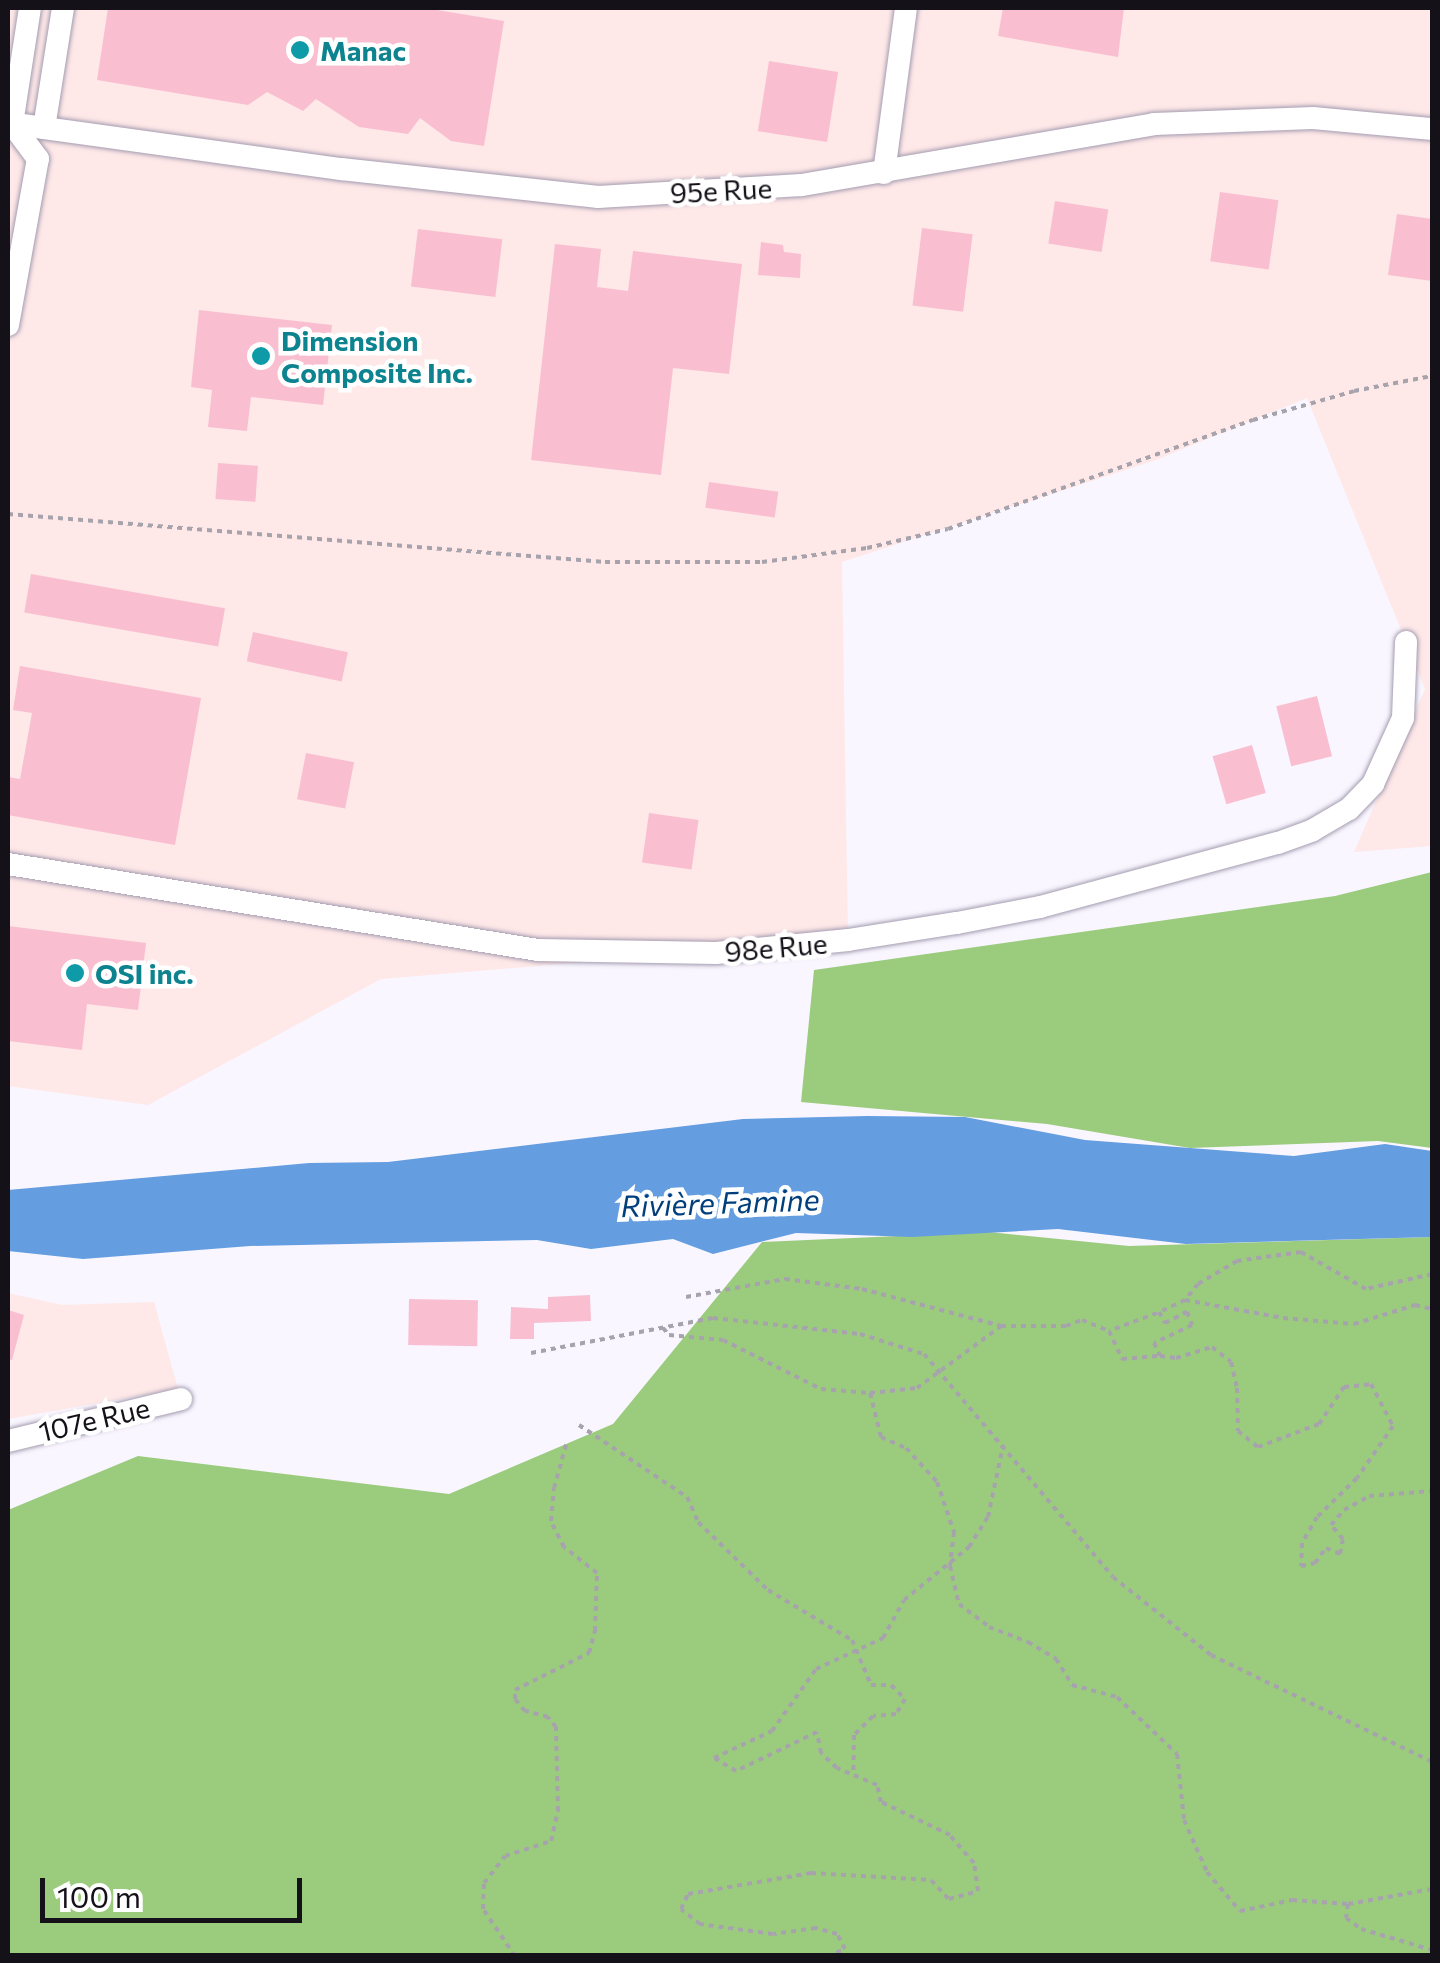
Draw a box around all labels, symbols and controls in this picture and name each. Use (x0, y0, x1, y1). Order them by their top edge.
place label: Manac (320, 33, 406, 67)
marker: Manac (289, 39, 311, 61)
street label: 95e Rue (669, 171, 773, 209)
place label: Dimension Composite Inc. (281, 323, 473, 389)
marker: Dimension Composite Inc. (250, 345, 272, 367)
street label: 98e Rue (723, 926, 829, 968)
place label: OSI inc. (95, 956, 194, 990)
marker: OSI inc. (64, 962, 86, 984)
water label: Rivière Famine (620, 1181, 820, 1223)
street label: 107e Rue (35, 1390, 153, 1448)
scale bar (45, 1858, 308, 1920)
text: 100 m (57, 1877, 141, 1914)

